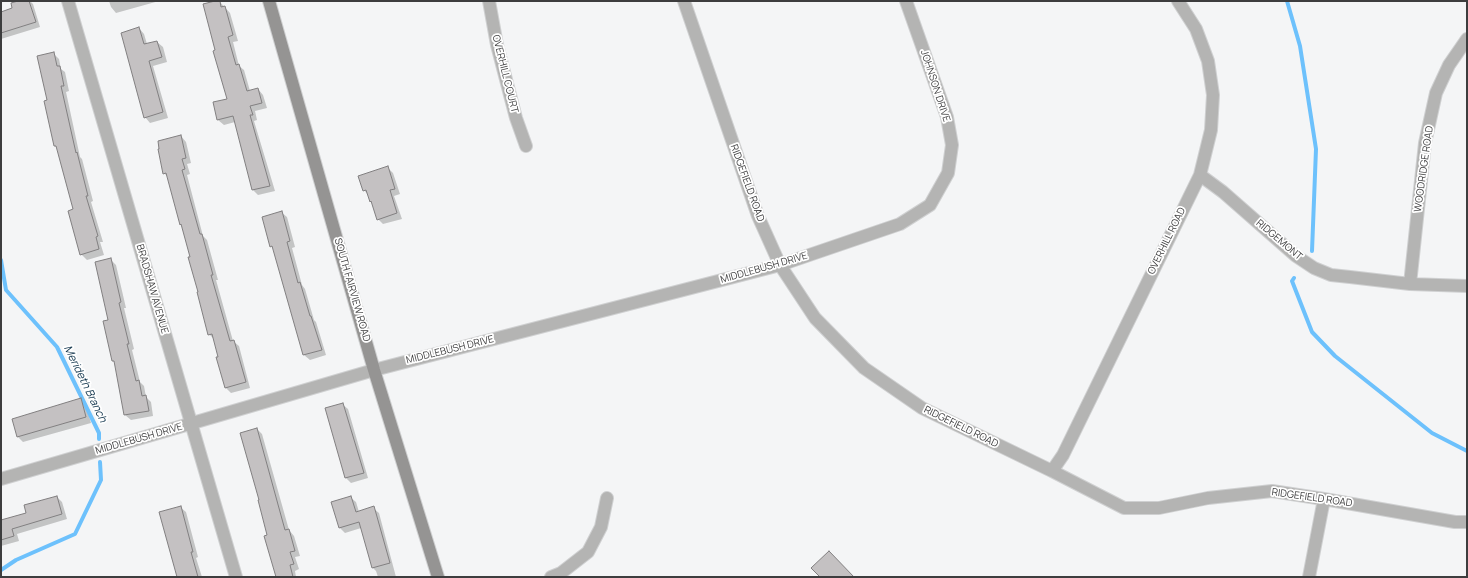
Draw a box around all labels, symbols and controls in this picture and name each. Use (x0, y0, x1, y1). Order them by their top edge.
street label: OVERHILL COURT (489, 34, 521, 114)
street label: JOHNSON DRIVE (918, 49, 952, 123)
street label: WOODRIDGE ROAD (1412, 125, 1436, 213)
street label: RIDGEFIELD ROAD (727, 143, 767, 223)
street label: OVERHILL ROAD (1146, 206, 1188, 276)
street label: RIDGEMONT (1253, 217, 1305, 263)
street label: SOUTH FAIRVIEW ROAD (331, 237, 373, 343)
street label: BRADSHAW AVENUE (133, 243, 171, 335)
street label: MIDDLEBUSH DRIVE (719, 250, 809, 286)
street label: MIDDLEBUSH DRIVE (405, 333, 495, 367)
water label: Merideth Branch (61, 343, 109, 425)
street label: RIDGEFIELD ROAD (922, 404, 1000, 450)
street label: MIDDLEBUSH DRIVE (94, 421, 184, 457)
street label: RIDGEFIELD ROAD (1271, 486, 1353, 510)

